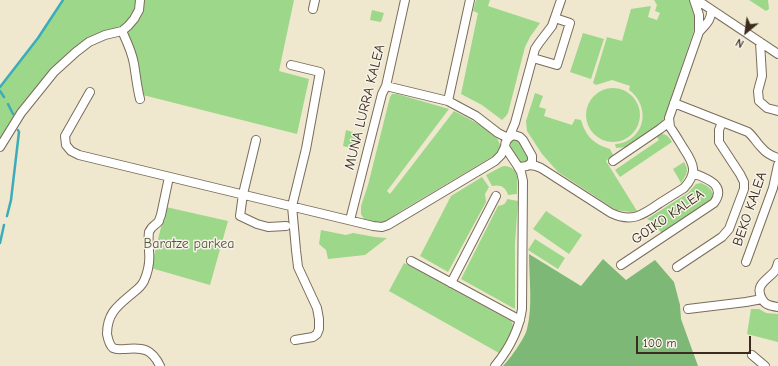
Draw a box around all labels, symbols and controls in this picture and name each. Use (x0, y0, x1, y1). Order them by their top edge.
north arrow (726, 12, 766, 52)
text: N (734, 36, 746, 50)
street label: MUNA LURRA KALEA (341, 43, 389, 171)
street label: BEKO KALEA (729, 170, 771, 248)
street label: GOIKO KALEA (629, 186, 707, 248)
park label: Baratze parkea (144, 236, 234, 252)
scale bar (638, 328, 753, 354)
text: 100 m (643, 336, 676, 350)

